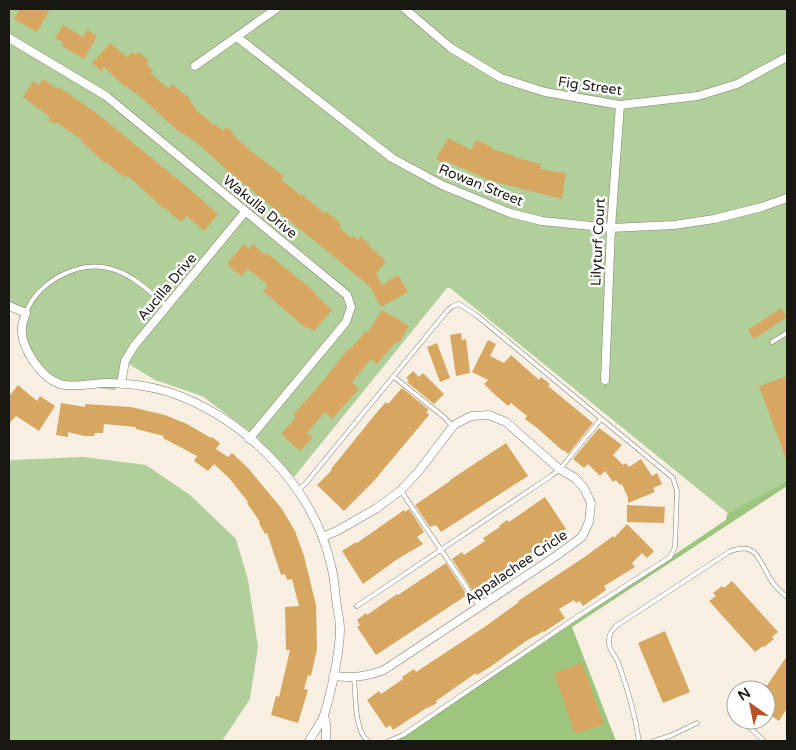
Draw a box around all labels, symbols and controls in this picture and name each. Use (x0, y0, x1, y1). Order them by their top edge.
street label: Fig Street (557, 73, 624, 99)
street label: Rowan Street (436, 160, 526, 210)
street label: Wakulla Drive (219, 172, 301, 242)
street label: Lilyturf Court (587, 197, 609, 287)
street label: Aucilla Drive (134, 250, 200, 324)
street label: Appalachee Cricle (461, 526, 571, 608)
north arrow (726, 680, 776, 730)
text: N (735, 684, 754, 705)

